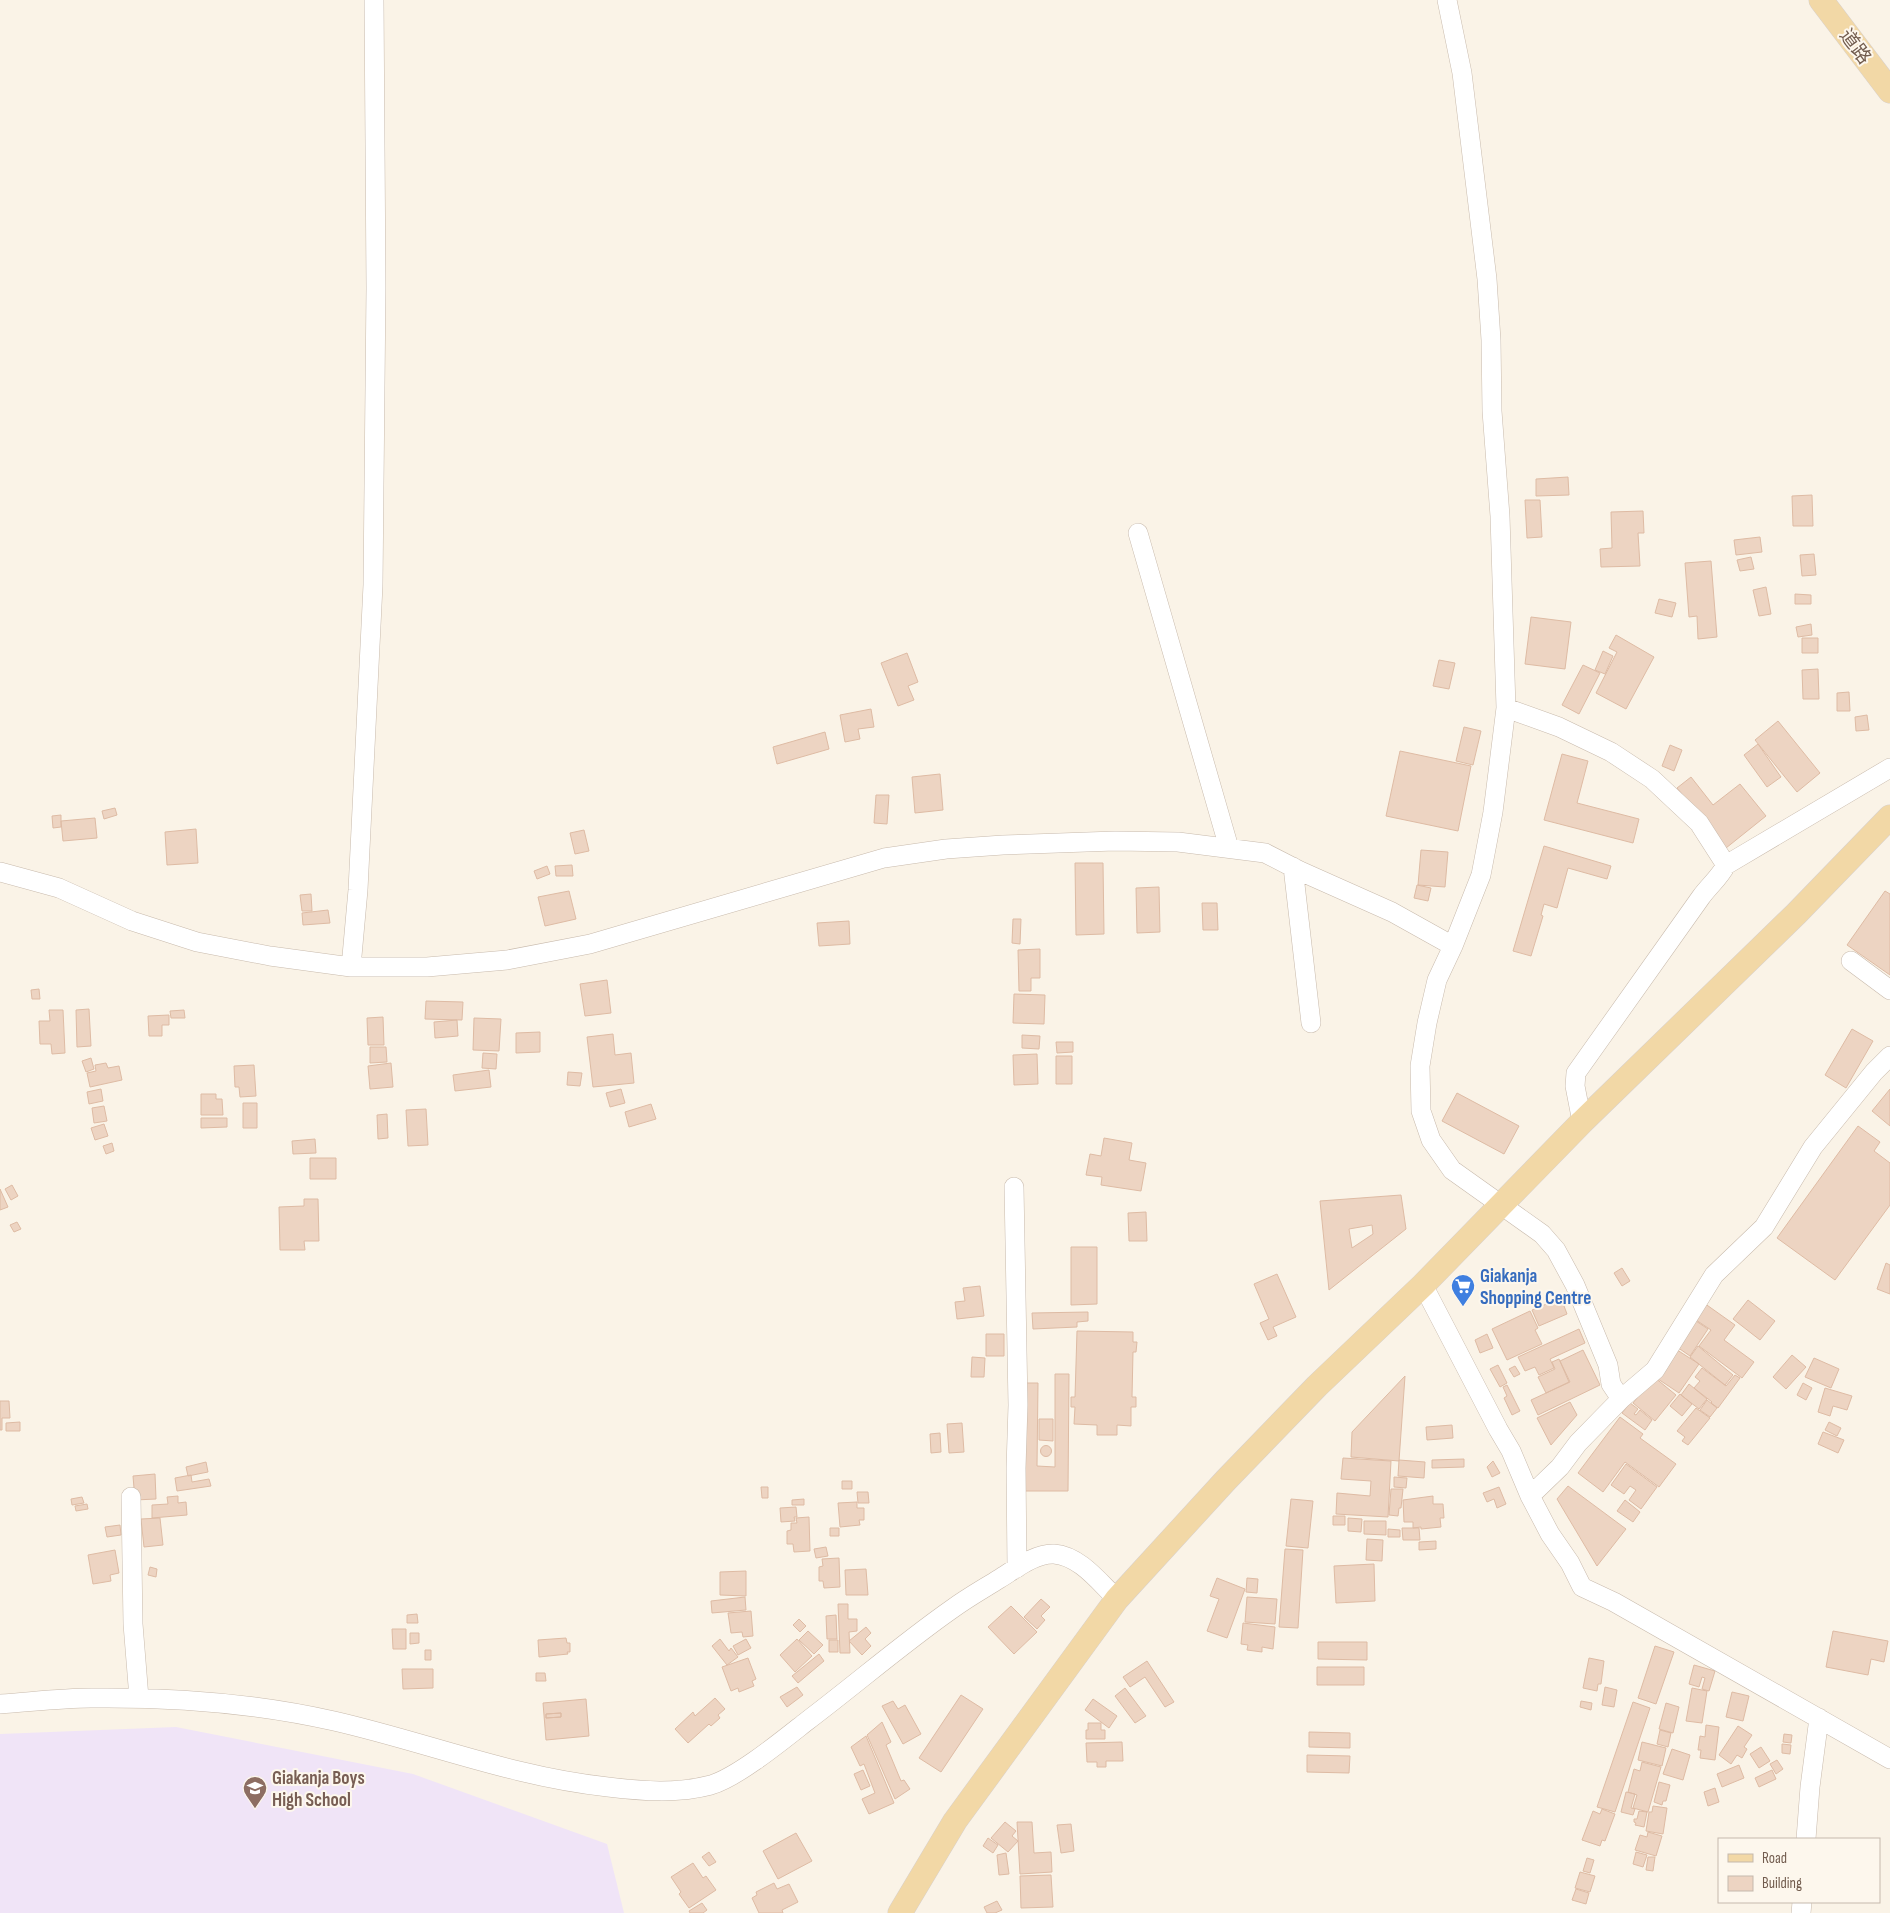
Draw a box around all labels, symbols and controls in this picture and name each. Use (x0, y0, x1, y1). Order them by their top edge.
street label: 道路 (1834, 25, 1875, 69)
place label: Giakanja Shopping Centre (1480, 1265, 1591, 1310)
supermarket icon: Giakanja Shopping Centre (1450, 1273, 1476, 1307)
place label: Giakanja Boys High School (272, 1767, 365, 1812)
school or university icon: Giakanja Boys High School (242, 1775, 268, 1809)
legend (1718, 1838, 1880, 1903)
text: Road (1762, 1849, 1787, 1868)
text: Building (1762, 1874, 1802, 1893)

